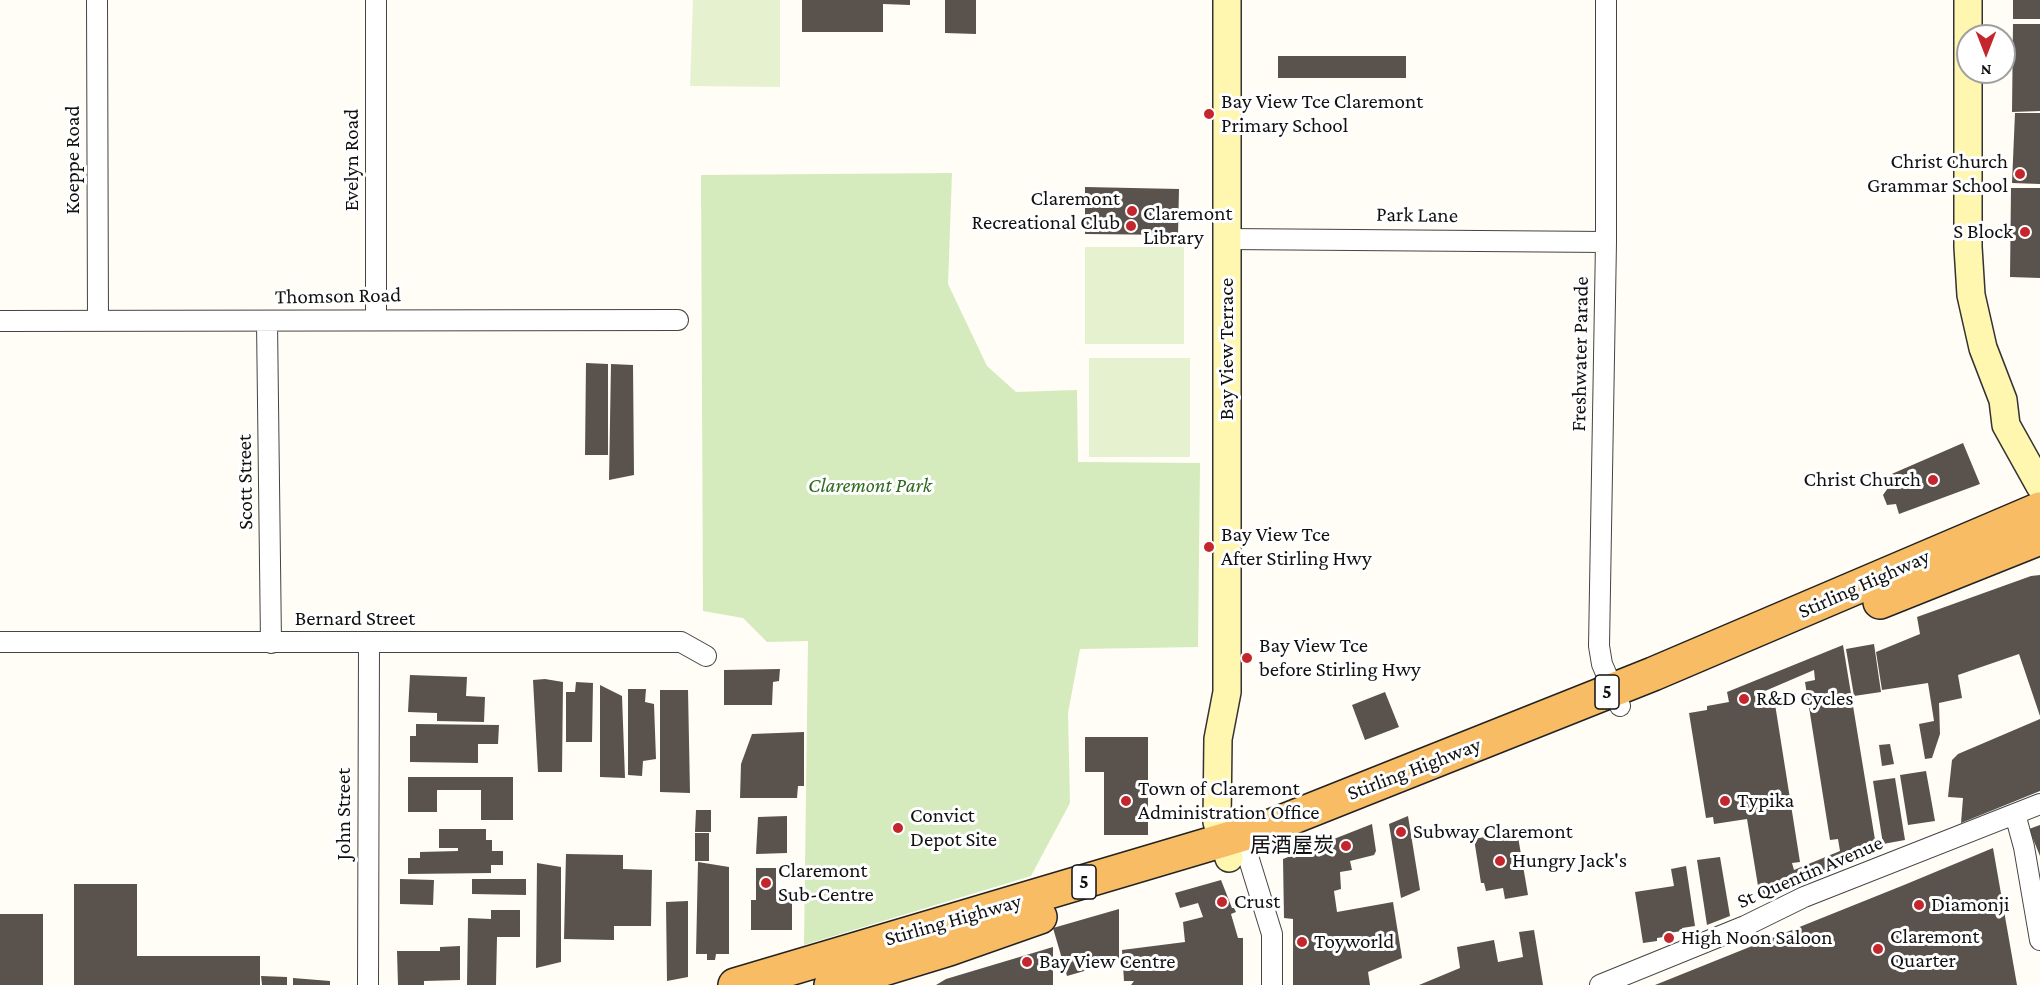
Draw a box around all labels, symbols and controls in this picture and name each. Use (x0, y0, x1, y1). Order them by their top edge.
north arrow (1956, 24, 2016, 84)
text: N (1981, 62, 1991, 79)
place label: Bay View Tce Claremont Primary School (1221, 89, 1423, 139)
street label: Koeppe Road (60, 105, 86, 215)
marker: Bay View Tce Claremont Primary School (1202, 107, 1216, 121)
street label: Evelyn Road (339, 109, 365, 211)
place label: Christ Church Grammar School (1867, 149, 2008, 199)
marker: Christ Church Grammar School (2013, 167, 2027, 181)
place label: Claremont Recreational Club (972, 186, 1120, 236)
place label: Claremont Library (1143, 201, 1232, 251)
street label: Park Lane (1376, 202, 1458, 228)
marker: Claremont Recreational Club (1125, 204, 1139, 218)
marker: Claremont Library (1124, 219, 1138, 233)
place label: S Block (1953, 219, 2013, 245)
marker: S Block (2018, 225, 2032, 239)
street label: Freshwater Parade (1566, 276, 1594, 432)
street label: Bay View Terrace (1214, 278, 1240, 420)
street label: Thomson Road (275, 282, 401, 310)
street label: Scott Street (232, 434, 258, 530)
place label: Christ Church (1804, 467, 1921, 493)
park label: Claremont Park (808, 473, 932, 499)
marker: Christ Church (1926, 473, 1940, 487)
place label: Bay View Tce After Stirling Hwy (1221, 522, 1372, 572)
marker: Bay View Tce After Stirling Hwy (1202, 540, 1216, 554)
street label: Stirling Highway (1794, 544, 1934, 624)
street label: Bernard Street (295, 606, 415, 632)
place label: Bay View Tce before Stirling Hwy (1259, 633, 1421, 683)
marker: Bay View Tce before Stirling Hwy (1240, 651, 1254, 665)
road number: 5 (1595, 675, 1619, 709)
place label: R&D Cycles (1756, 686, 1854, 712)
marker: R&D Cycles (1737, 692, 1751, 706)
street label: Stirling Highway (1344, 732, 1484, 806)
street label: John Street (331, 768, 357, 860)
place label: Town of Claremont Administration Office (1138, 776, 1320, 826)
place label: Typika (1737, 788, 1794, 814)
marker: Town of Claremont Administration Office (1119, 794, 1133, 808)
marker: Typika (1718, 794, 1732, 808)
place label: Convict Depot Site (910, 803, 997, 853)
place label: Subway Claremont (1413, 819, 1573, 845)
marker: Convict Depot Site (891, 821, 905, 835)
marker: Subway Claremont (1394, 825, 1408, 839)
street label: St Quentin Avenue (1733, 830, 1887, 914)
place label: 居酒屋炭 (1250, 833, 1334, 859)
marker: 居酒屋炭 (1339, 839, 1353, 853)
place label: Hungry Jack's (1512, 848, 1627, 874)
marker: Hungry Jack's (1493, 854, 1507, 868)
place label: Claremont Sub-Centre (778, 858, 874, 908)
road number: 5 (1072, 865, 1096, 899)
marker: Claremont Sub-Centre (759, 876, 773, 890)
street label: Stirling Highway (882, 888, 1024, 952)
place label: Crust (1234, 889, 1280, 915)
place label: Diamonji (1931, 892, 2009, 918)
marker: Crust (1215, 895, 1229, 909)
marker: Diamonji (1912, 898, 1926, 912)
place label: Claremont Quarter (1890, 924, 1979, 974)
place label: High Noon Saloon (1681, 925, 1833, 951)
place label: Toyworld (1314, 929, 1394, 955)
marker: High Noon Saloon (1662, 931, 1676, 945)
marker: Toyworld (1295, 935, 1309, 949)
marker: Claremont Quarter (1871, 942, 1885, 956)
place label: Bay View Centre (1039, 949, 1175, 975)
marker: Bay View Centre (1020, 955, 1034, 969)

